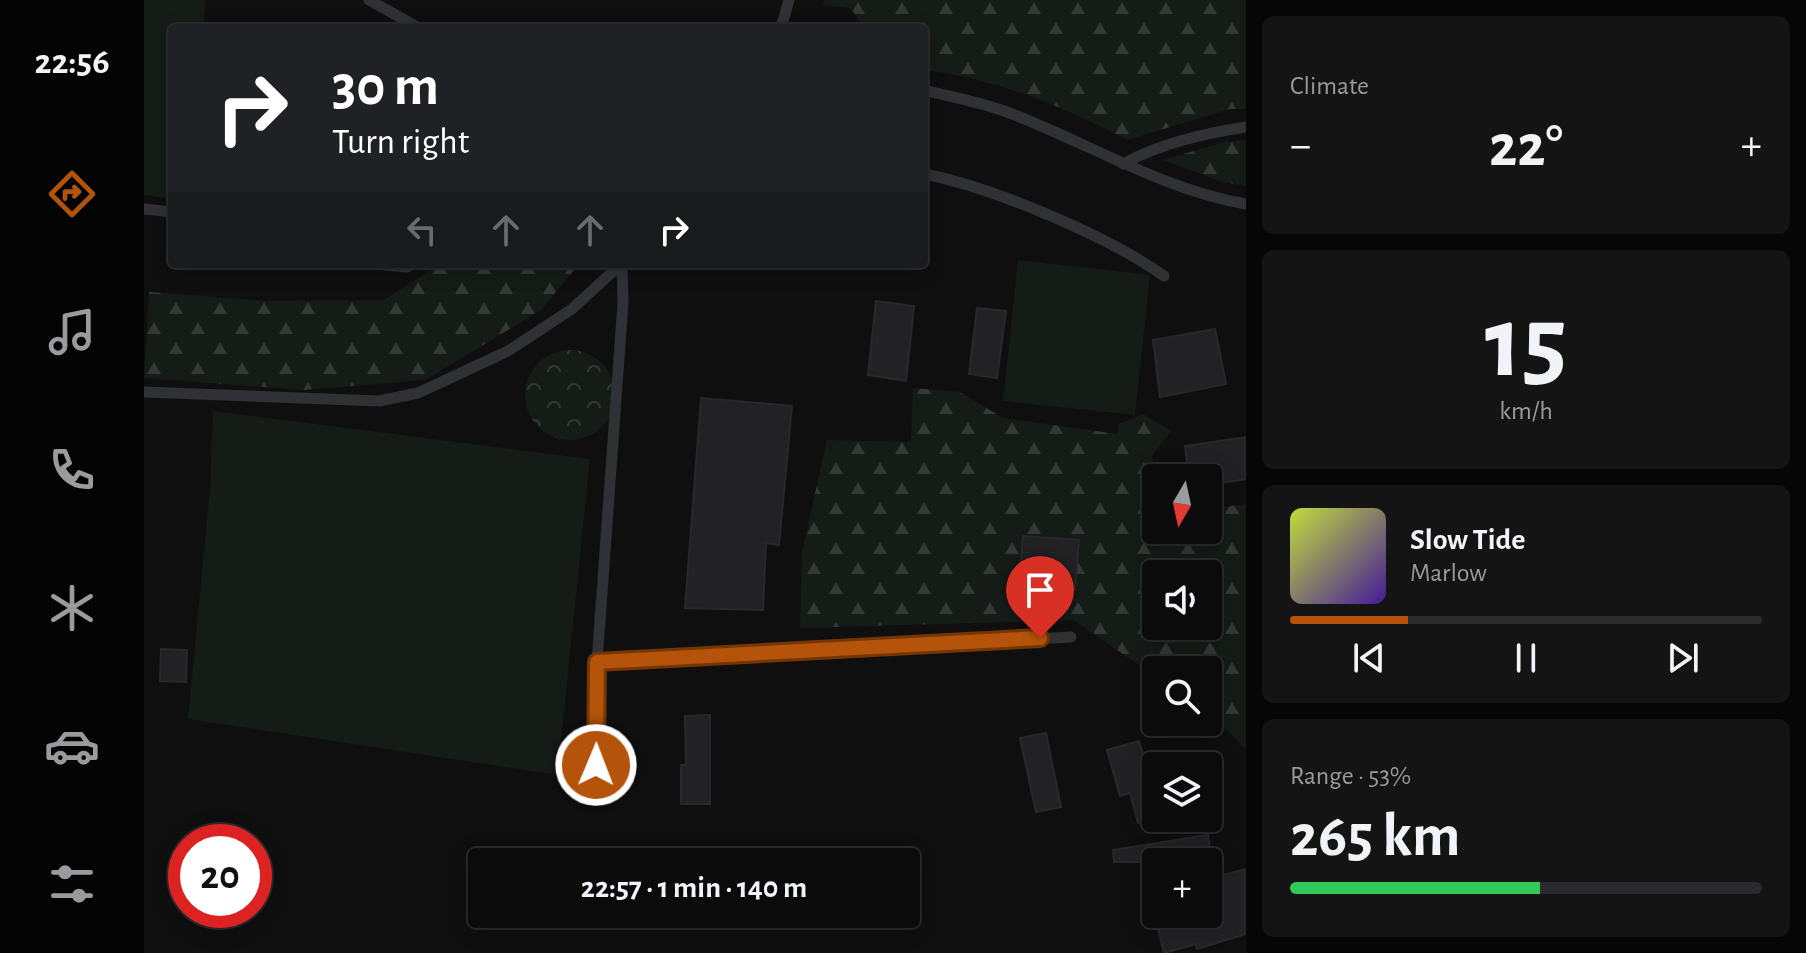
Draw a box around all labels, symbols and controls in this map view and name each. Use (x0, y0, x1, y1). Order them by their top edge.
text: 22:56 (34, 44, 110, 80)
icon: right (200, 56, 304, 160)
text: 30 m (332, 59, 439, 115)
text: Climate (1290, 73, 1369, 99)
text: 22° (1489, 117, 1563, 177)
text: Turn right (332, 124, 469, 160)
text: − (1290, 124, 1311, 168)
text: + (1741, 124, 1762, 168)
icon: directions (44, 166, 100, 222)
icon: left (400, 208, 444, 252)
icon: ahead (484, 208, 528, 252)
icon: ahead (568, 208, 612, 252)
icon: right (652, 208, 696, 252)
text: 15 (1485, 292, 1567, 396)
icon: music (44, 304, 100, 360)
text: km/h (1499, 398, 1553, 424)
icon: phone (44, 442, 100, 498)
north arrow (1142, 464, 1222, 544)
map controls (1142, 464, 1222, 928)
text: Slow Tide (1410, 525, 1525, 555)
pin (1006, 556, 1074, 638)
button: sound (1142, 560, 1222, 640)
text: Marlow (1410, 560, 1487, 586)
icon: arrive (1018, 568, 1062, 612)
icon: climate (44, 580, 100, 636)
icon: previous (1347, 636, 1391, 680)
icon: pause (1504, 636, 1548, 680)
icon: next (1661, 636, 1705, 680)
button: search (1142, 656, 1222, 736)
icon: car (44, 718, 100, 774)
position arrow (554, 723, 638, 807)
button: layers (1142, 752, 1222, 832)
text: Range · 53% (1290, 763, 1411, 789)
text: 265 km (1290, 807, 1460, 867)
speed limit sign: 20 (168, 824, 272, 928)
button: + (1142, 848, 1222, 928)
icon: filters (44, 856, 100, 912)
text: 22:57 · 1 min · 140 m (581, 873, 807, 903)

